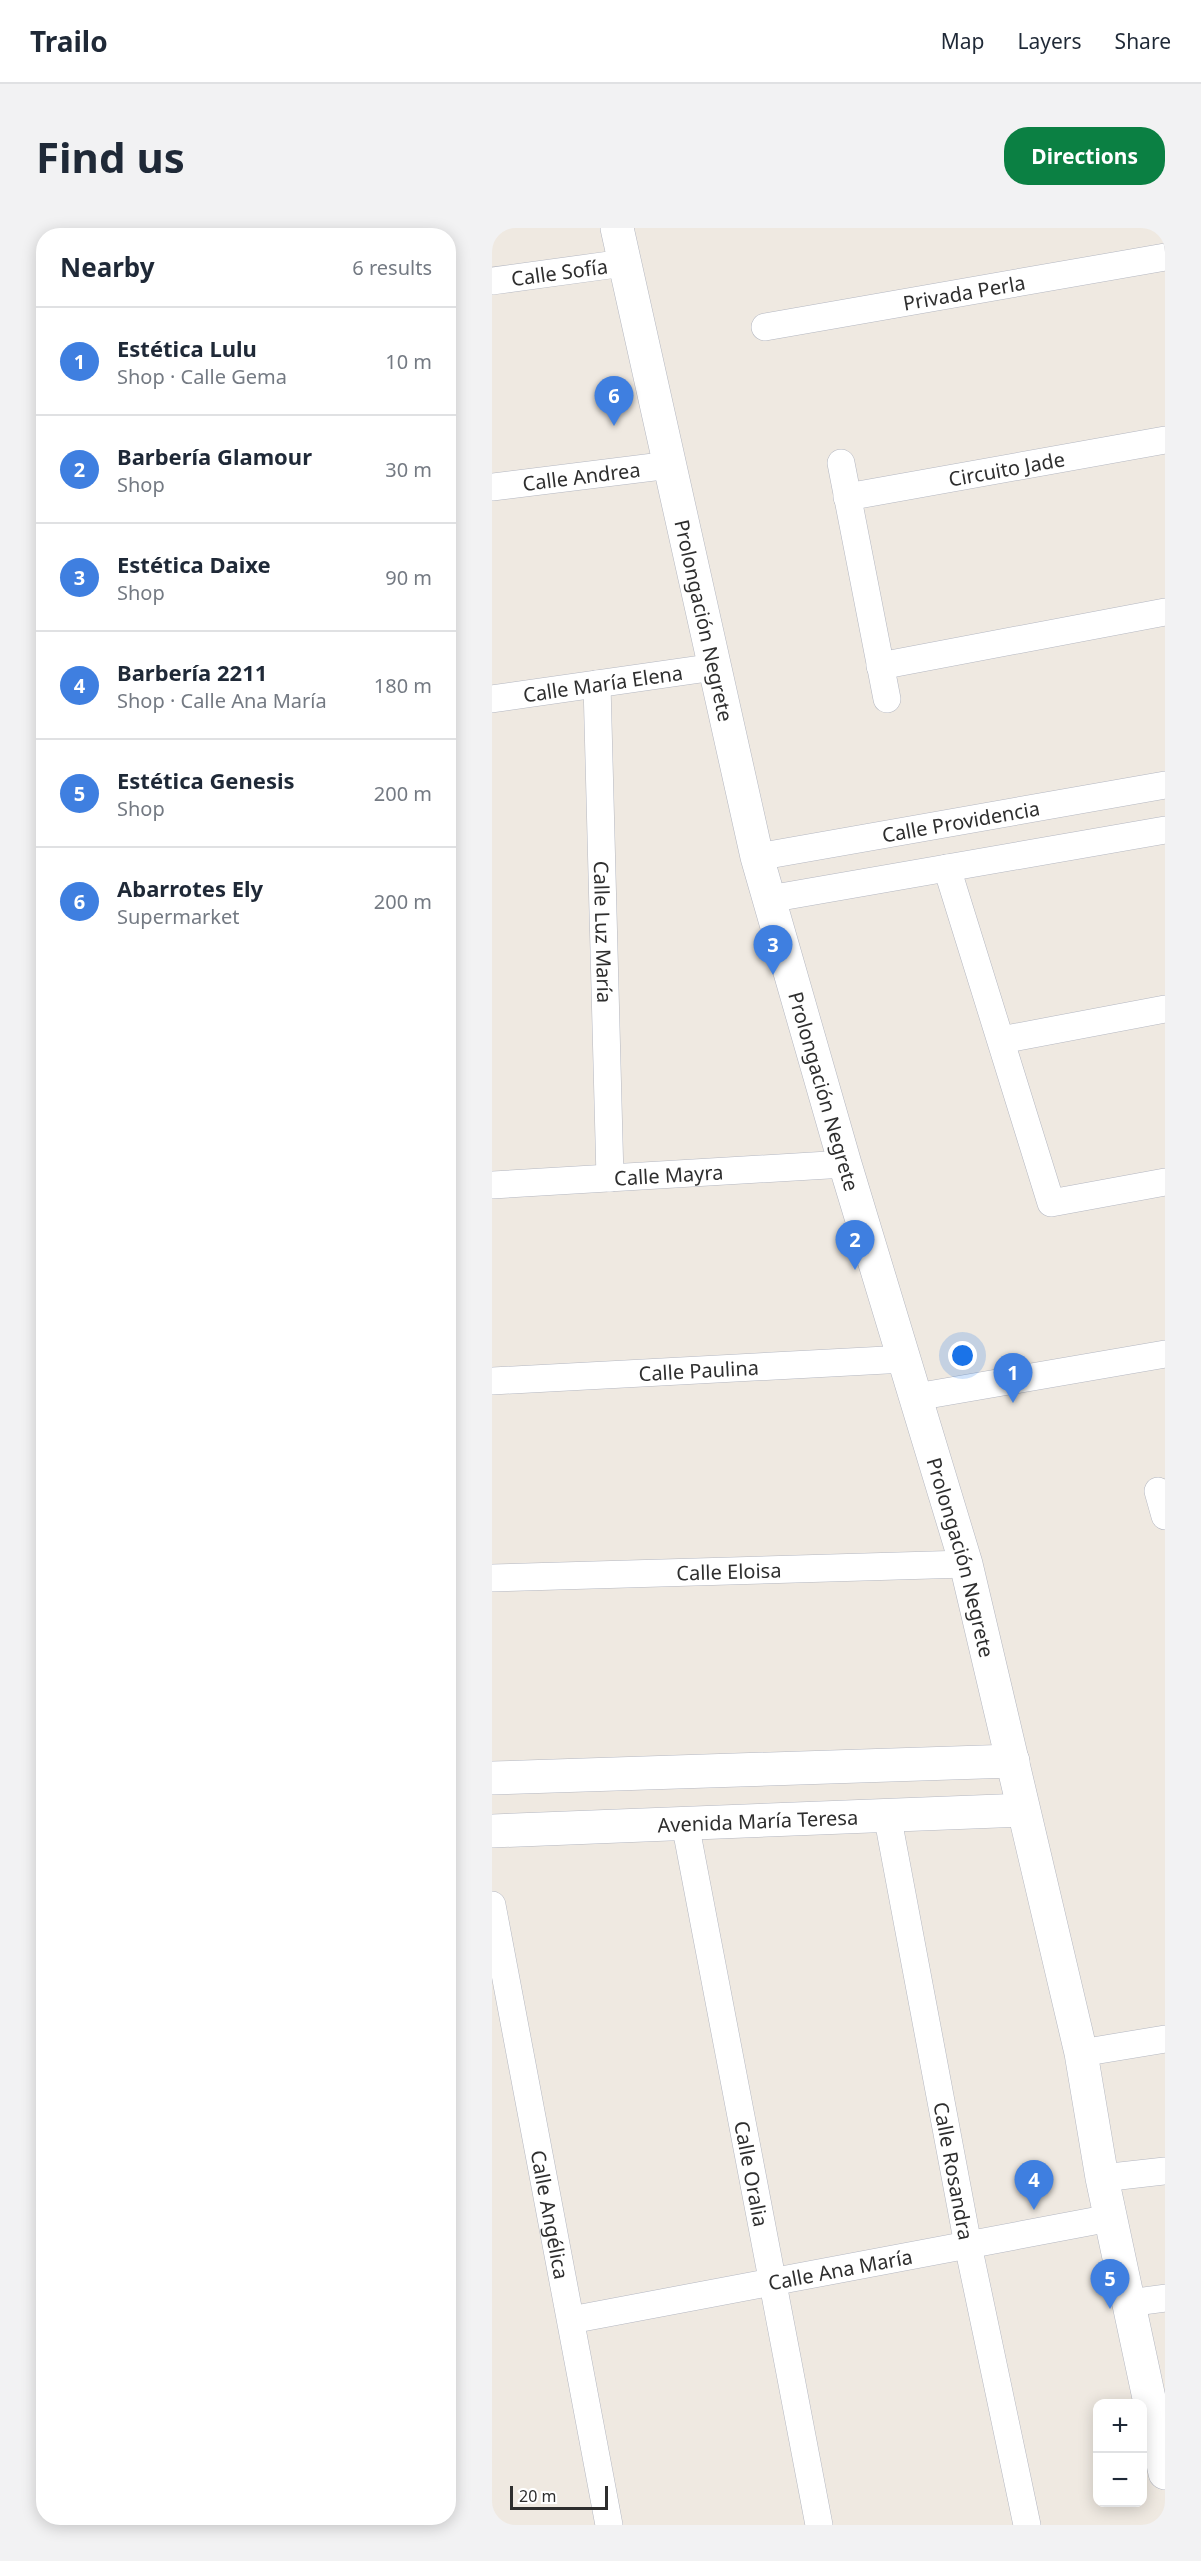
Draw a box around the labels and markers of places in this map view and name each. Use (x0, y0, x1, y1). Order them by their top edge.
pin: 6 (594, 376, 634, 426)
pin: 3 (754, 926, 792, 975)
pin: 2 (836, 1220, 874, 1270)
pin: 1 (994, 1354, 1032, 1403)
pin: 4 (1014, 2160, 1054, 2210)
pin: 5 (1090, 2260, 1130, 2309)

